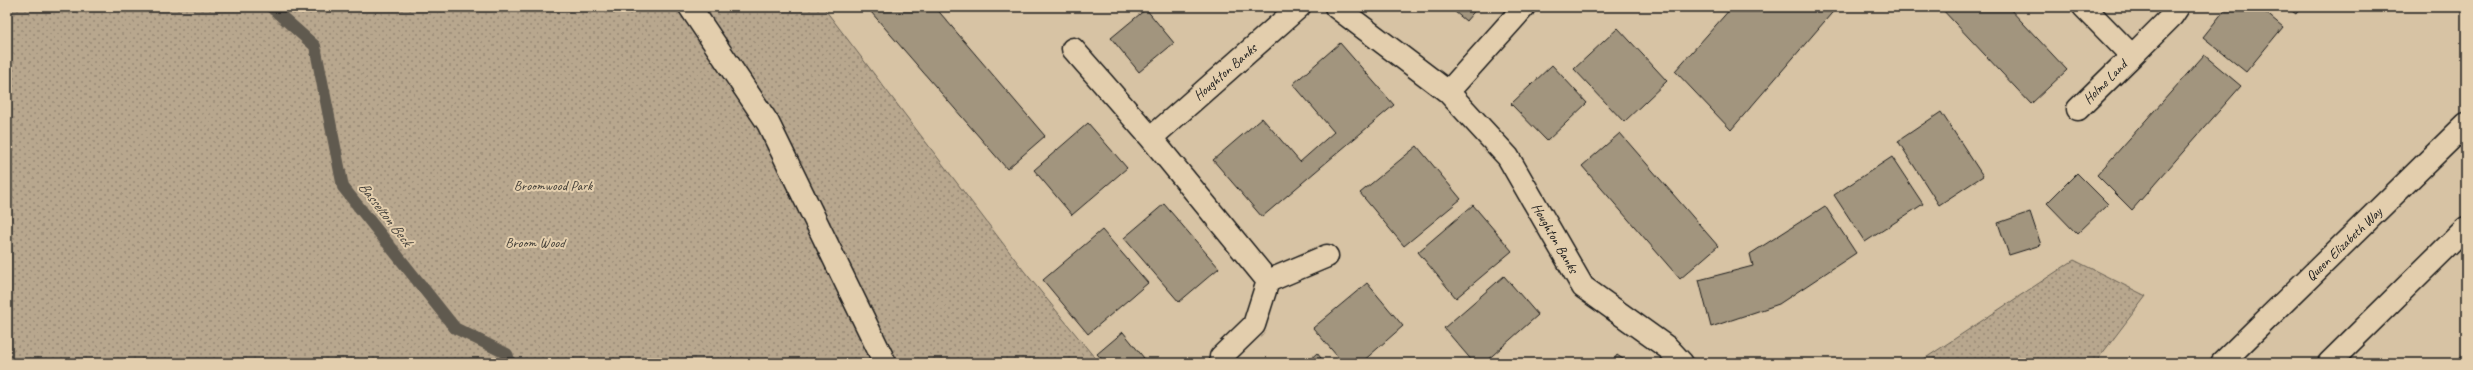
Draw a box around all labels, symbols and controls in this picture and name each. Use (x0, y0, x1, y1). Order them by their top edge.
street label: Houghton Banks (1190, 39, 1261, 104)
street label: Holme Land (2079, 55, 2132, 108)
park label: Broomwood Park (514, 177, 593, 194)
water label: Basselton Beck (354, 178, 418, 252)
street label: Houghton Banks (1528, 200, 1583, 277)
street label: Queen Elizabeth Way (2302, 203, 2386, 285)
park label: Broom Wood (505, 234, 567, 251)

